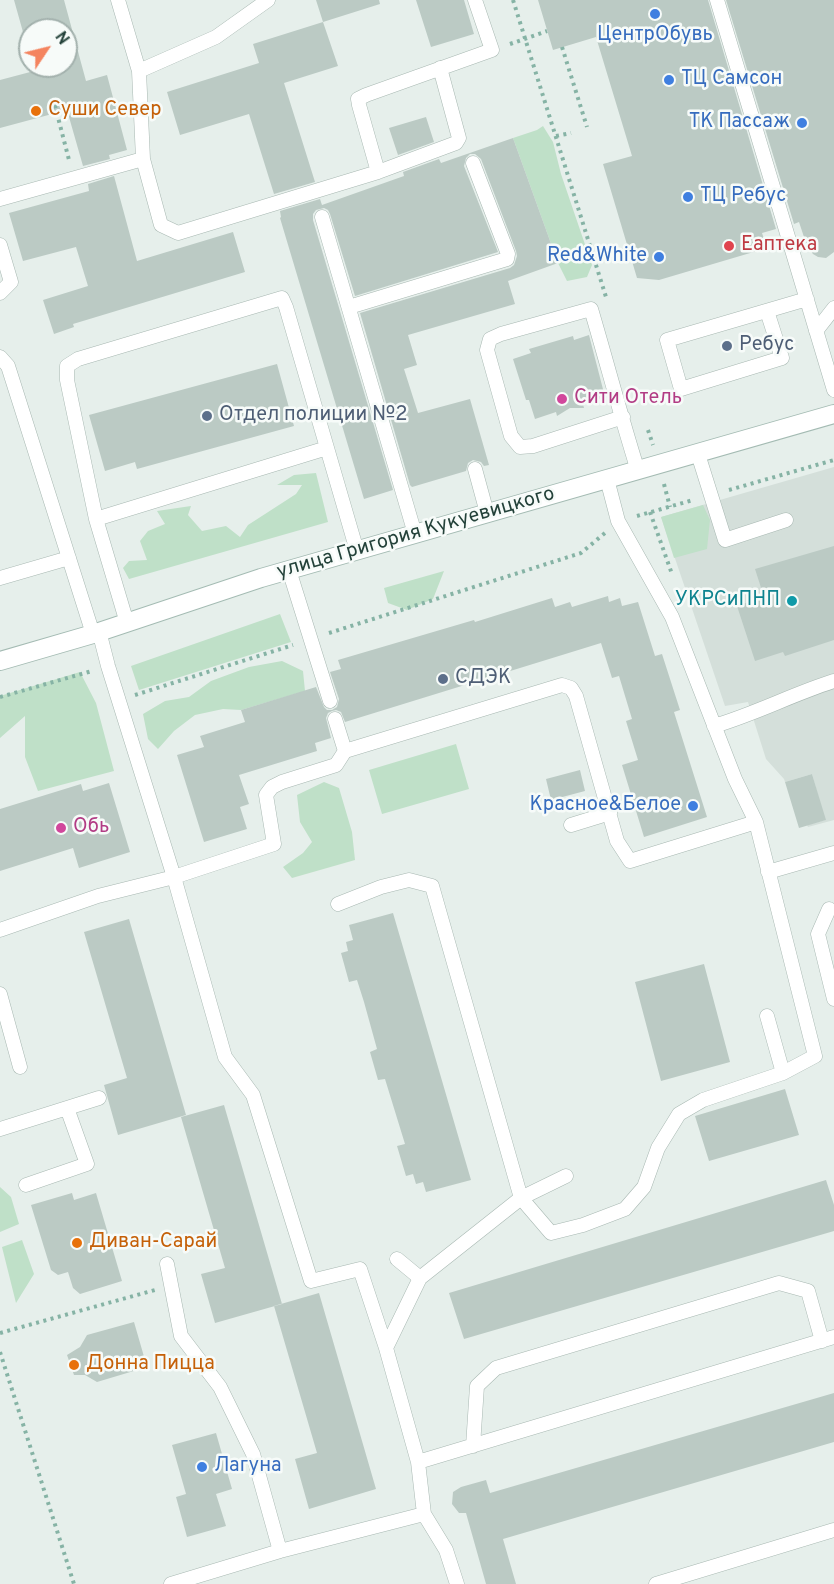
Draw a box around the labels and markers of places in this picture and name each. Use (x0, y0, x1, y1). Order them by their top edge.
marker: ЦентрОбувь (648, 7, 662, 21)
place label: ЦентрОбувь (597, 24, 713, 48)
place label: ТЦ Самсон (681, 68, 782, 92)
marker: ТЦ Самсон (662, 73, 676, 87)
place label: Суши Север (48, 99, 162, 123)
marker: Суши Север (29, 104, 43, 118)
place label: ТК Пассаж (689, 111, 790, 135)
marker: ТК Пассаж (795, 116, 809, 130)
place label: ТЦ Ребус (700, 185, 786, 209)
marker: ТЦ Ребус (681, 190, 695, 204)
place label: Еаптека (741, 234, 817, 258)
marker: Еаптека (722, 239, 736, 253)
place label: Red&White (547, 245, 647, 269)
marker: Red&White (652, 250, 666, 264)
place label: Ребус (739, 334, 794, 358)
marker: Ребус (720, 339, 734, 353)
place label: Сити Отель (574, 387, 682, 411)
marker: Сити Отель (555, 392, 569, 406)
place label: Отдел полиции №2 (219, 404, 408, 428)
marker: Отдел полиции №2 (200, 409, 214, 423)
place label: УКРСиПНП (675, 589, 780, 613)
marker: УКРСиПНП (785, 594, 799, 608)
place label: СДЭК (455, 667, 511, 691)
marker: СДЭК (436, 672, 450, 686)
place label: Красное&Белое (530, 794, 681, 818)
marker: Красное&Белое (686, 799, 700, 813)
place label: Обь (73, 816, 109, 840)
marker: Обь (54, 821, 68, 835)
place label: Диван-Сарай (89, 1231, 217, 1255)
marker: Диван-Сарай (70, 1236, 84, 1250)
place label: Донна Пицца (86, 1353, 215, 1377)
marker: Донна Пицца (67, 1358, 81, 1372)
place label: Лагуна (214, 1455, 282, 1479)
marker: Лагуна (195, 1460, 209, 1474)

